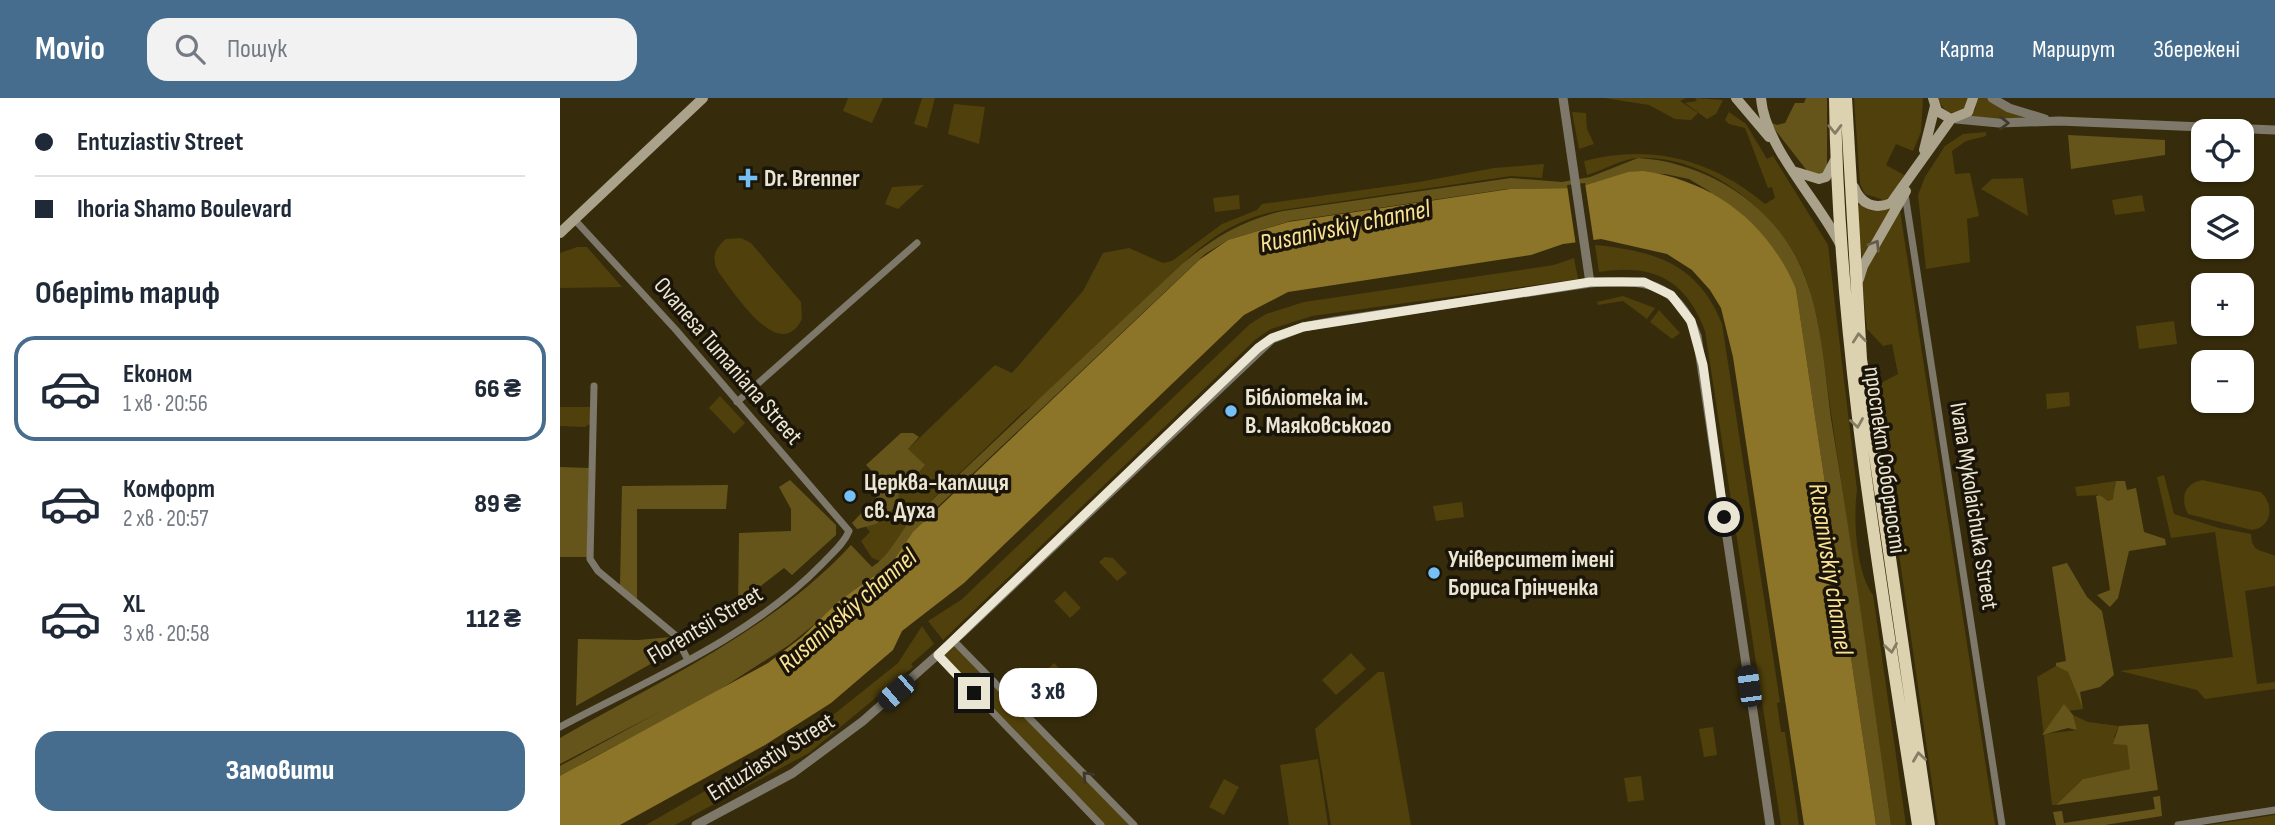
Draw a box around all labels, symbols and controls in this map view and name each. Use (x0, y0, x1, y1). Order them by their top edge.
search box (147, 18, 637, 81)
text: Movio (35, 29, 105, 69)
icon: search (171, 30, 209, 68)
text: Пошук (227, 34, 287, 65)
text: Карта (1940, 35, 1994, 64)
text: Маршрут (2032, 35, 2115, 64)
text: Збережені (2153, 35, 2240, 64)
one-way arrow (2000, 115, 2010, 131)
map controls (2191, 119, 2254, 413)
button: locate (2191, 119, 2254, 182)
one-way arrow (1827, 124, 1843, 135)
text: Entuziastiv Street (77, 127, 243, 158)
place label: Dr. Brenner (764, 164, 860, 193)
marker: Dr. Brenner (738, 168, 758, 188)
text: Ihoria Shamo Boulevard (77, 194, 292, 225)
water label: Rusanivskiy channel (1257, 194, 1434, 260)
button: layers (2191, 196, 2254, 259)
one-way arrow (1866, 240, 1879, 253)
street label: Ovanesa Tumaniana Street (647, 271, 809, 451)
button: + (2191, 273, 2254, 336)
text: Оберіть тариф (35, 274, 220, 313)
one-way arrow (1852, 332, 1867, 343)
button: − (2191, 350, 2254, 413)
icon: car (39, 357, 102, 420)
text: Економ (123, 359, 192, 390)
street label: проспект Соборності (1858, 365, 1912, 555)
text: 66 ₴ (474, 374, 521, 405)
place label: Бібліотека ім. В. Маяковського (1245, 383, 1392, 440)
text: 1 хв · 20:56 (123, 390, 208, 418)
street label: Ivana Mykolaichuka Street (1943, 400, 2005, 612)
marker: Бібліотека ім. В. Маяковського (1223, 403, 1239, 419)
one-way arrow (1849, 417, 1864, 429)
place label: Церква-каплиця св. Духа (864, 468, 1009, 525)
icon: car (39, 472, 102, 535)
text: Комфорт (123, 474, 215, 505)
water label: Rusanivskiy channel (1801, 481, 1859, 658)
marker: Церква-каплиця св. Духа (842, 488, 858, 504)
text: 89 ₴ (474, 489, 521, 520)
route start (1708, 501, 1740, 533)
text: 2 хв · 20:57 (123, 505, 208, 533)
water label: Rusanivskiy channel (772, 542, 925, 680)
place label: Університет імені Бориса Грінченка (1448, 545, 1614, 602)
marker: Університет імені Бориса Грінченка (1426, 565, 1442, 581)
street label: Florentsii Street (642, 579, 768, 671)
icon: car (39, 587, 102, 650)
text: XL (123, 589, 145, 620)
text: 112 ₴ (466, 604, 521, 635)
text: 3 хв · 20:58 (123, 620, 210, 648)
one-way arrow (1883, 642, 1898, 654)
car (1736, 664, 1763, 708)
callout: 3 хв (998, 668, 1096, 718)
car (874, 670, 919, 714)
route end (958, 677, 990, 709)
text: 3 хв (1031, 678, 1065, 706)
street label: Entuziastiv Street (702, 707, 840, 807)
button: Замовити (35, 731, 525, 811)
one-way arrow (1912, 752, 1927, 763)
one-way arrow (1082, 771, 1095, 784)

